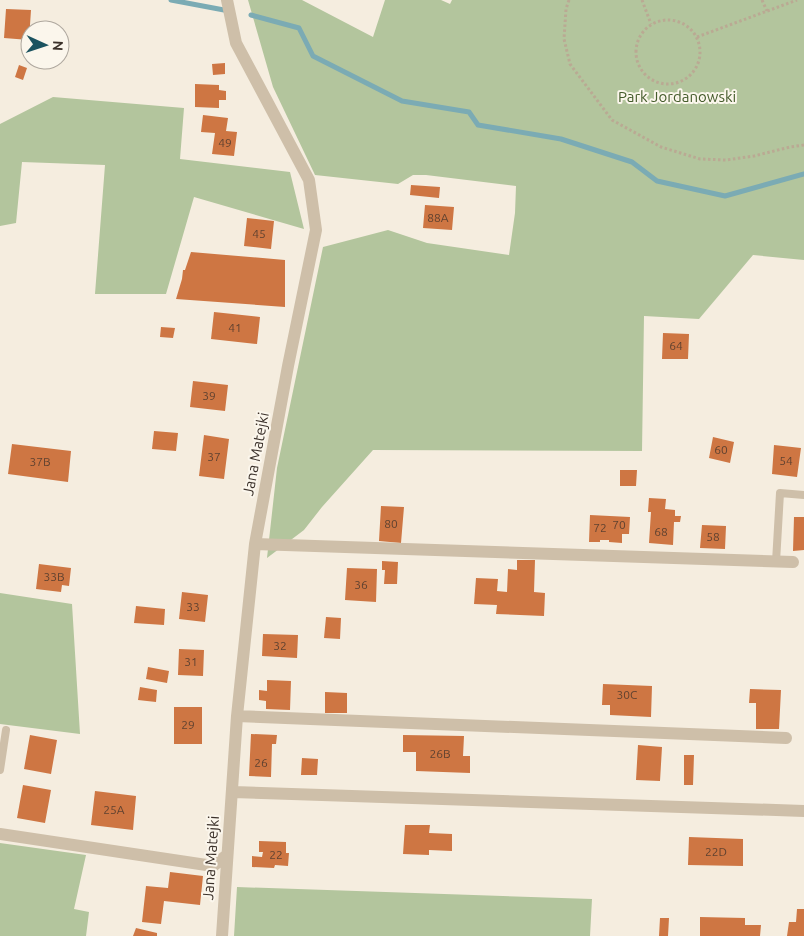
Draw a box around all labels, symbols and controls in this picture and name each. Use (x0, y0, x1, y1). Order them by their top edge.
north arrow (20, 20, 70, 70)
text: N (50, 40, 66, 51)
park label: Park Jordanowski (618, 88, 736, 105)
house number: 49 (218, 136, 232, 149)
house number: 88A (427, 211, 449, 224)
house number: 45 (252, 227, 266, 240)
house number: 41 (228, 321, 242, 334)
house number: 64 (669, 339, 683, 352)
house number: 39 (202, 389, 216, 402)
street label: Jana Matejki (239, 411, 272, 497)
house number: 60 (714, 443, 728, 456)
house number: 37 (207, 450, 221, 463)
house number: 54 (779, 454, 793, 467)
house number: 37B (29, 455, 51, 468)
house number: 80 (384, 517, 398, 530)
house number: 70 (612, 518, 626, 531)
house number: 72 (593, 521, 607, 534)
house number: 68 (654, 525, 668, 538)
house number: 58 (706, 530, 720, 543)
house number: 33B (43, 570, 65, 583)
house number: 36 (354, 578, 368, 591)
house number: 33 (186, 600, 200, 613)
house number: 32 (273, 639, 287, 652)
house number: 31 (184, 655, 198, 668)
house number: 30C (617, 688, 638, 701)
house number: 29 (181, 718, 195, 731)
house number: 26B (429, 747, 451, 760)
house number: 26 (254, 756, 268, 769)
house number: 25A (103, 803, 125, 816)
street label: Jana Matejki (199, 815, 222, 901)
house number: 22D (705, 845, 727, 858)
house number: 22 (269, 848, 283, 861)

